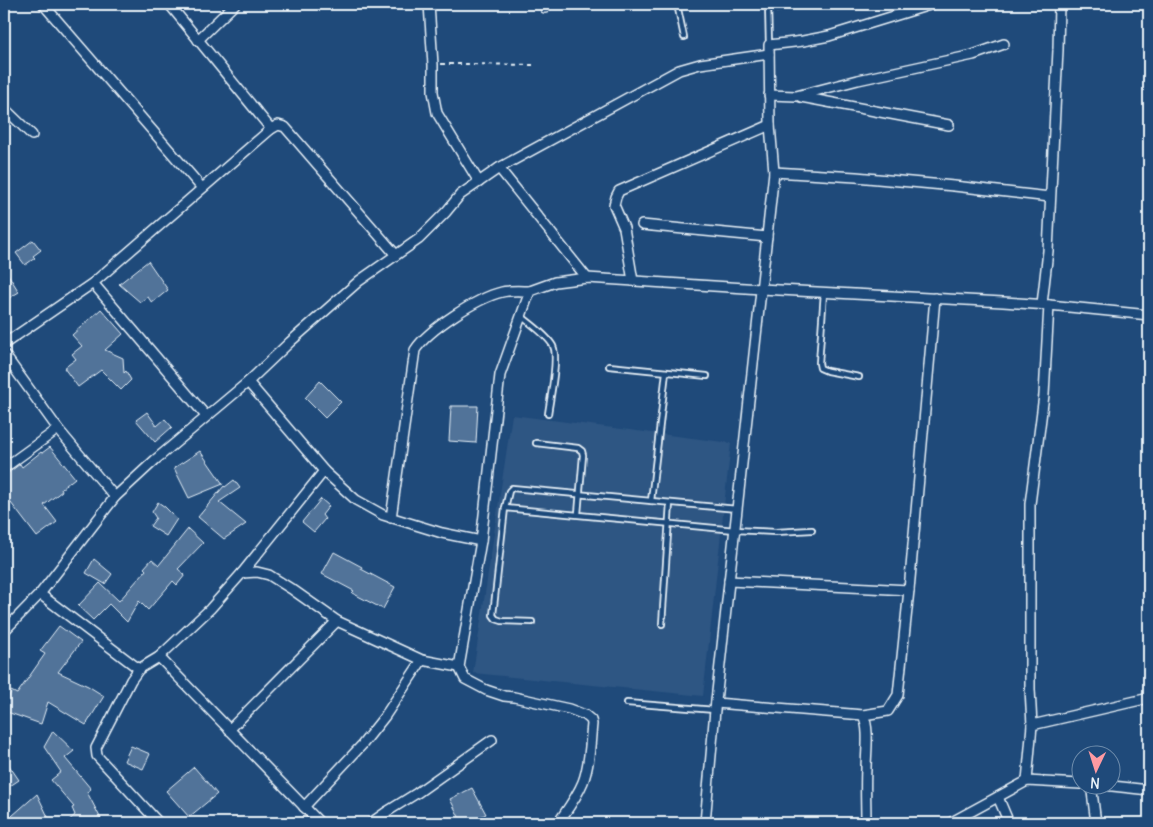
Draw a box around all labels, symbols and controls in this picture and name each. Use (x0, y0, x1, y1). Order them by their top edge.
north arrow (1070, 744, 1120, 794)
text: N (1090, 774, 1101, 792)

